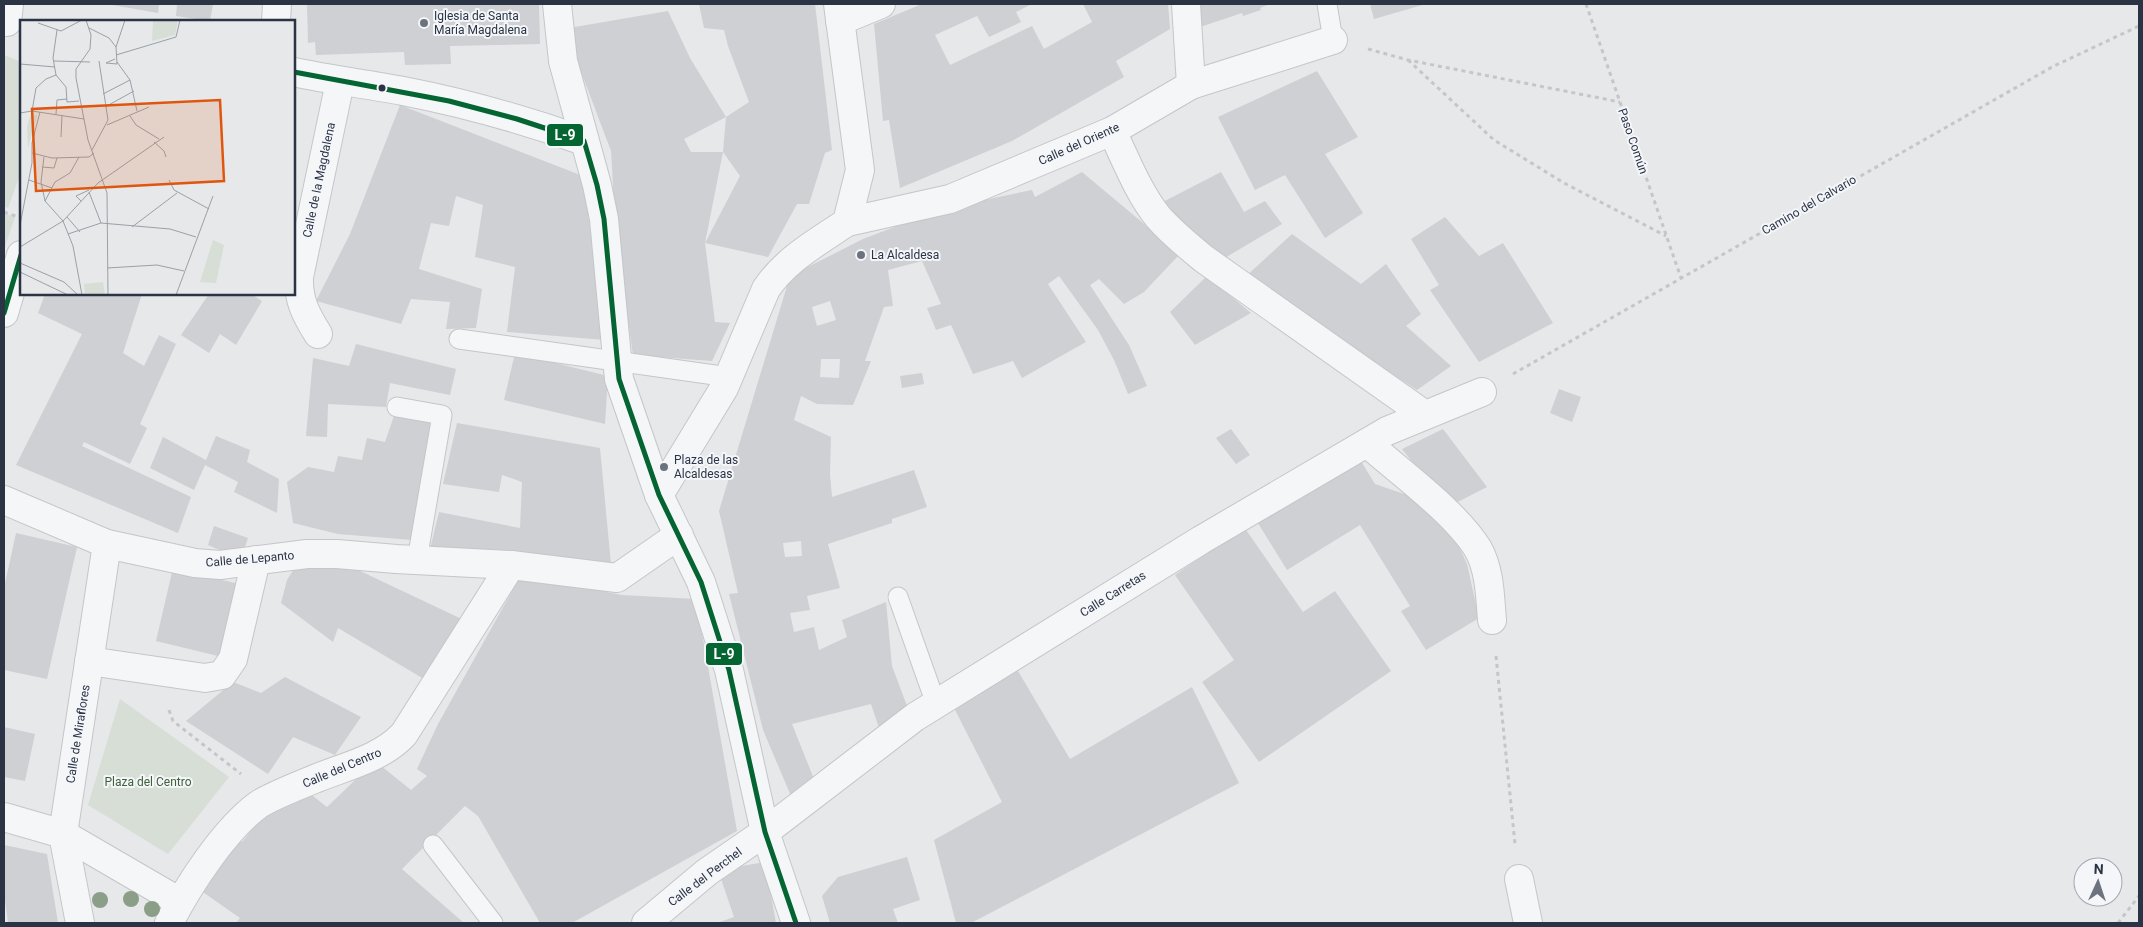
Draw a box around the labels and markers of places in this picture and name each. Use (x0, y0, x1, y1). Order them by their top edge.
place label: Iglesia de Santa María Magdalena (434, 9, 527, 37)
marker: Iglesia de Santa María Magdalena (418, 17, 430, 29)
unlabelled marker (377, 83, 387, 93)
place label: La Alcaldesa (871, 248, 939, 262)
marker: La Alcaldesa (855, 249, 867, 261)
place label: Plaza de las Alcaldesas (674, 453, 738, 481)
marker: Plaza de las Alcaldesas (658, 461, 670, 473)

